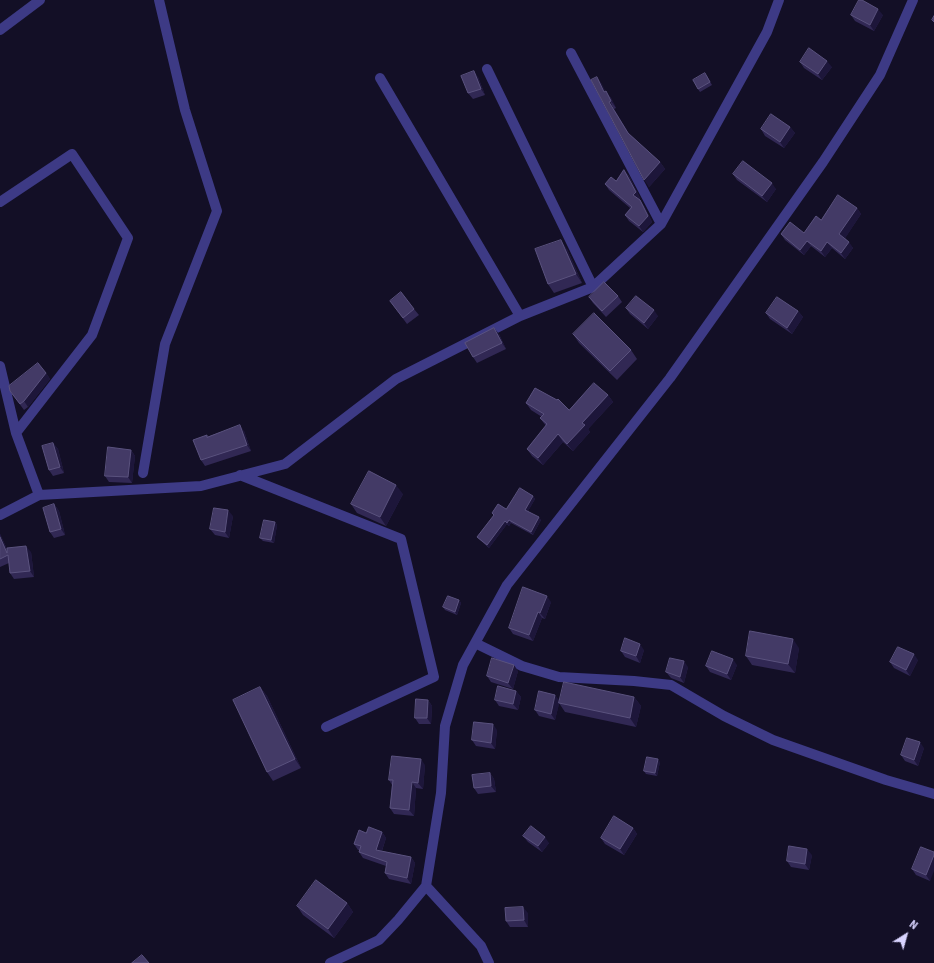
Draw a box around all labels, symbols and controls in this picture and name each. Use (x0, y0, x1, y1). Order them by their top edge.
north arrow (886, 915, 926, 955)
text: N (906, 917, 921, 933)

